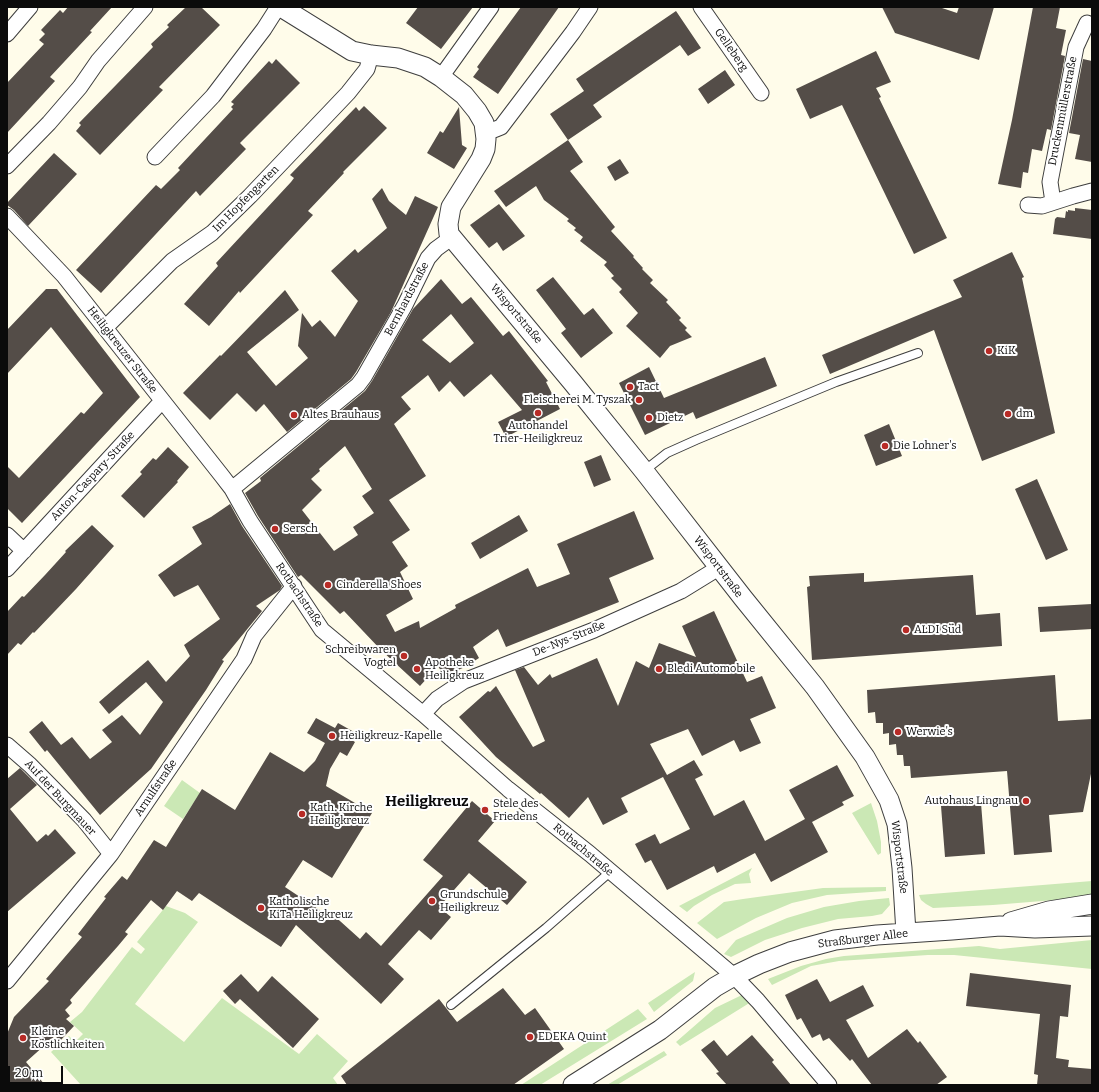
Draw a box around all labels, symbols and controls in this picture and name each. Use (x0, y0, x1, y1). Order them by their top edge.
street label: Gelleberg (711, 26, 751, 74)
street label: Druckenmüllerstraße (1046, 55, 1080, 167)
street label: Im Hopfengarten (210, 163, 282, 235)
street label: Bernhardstraße (382, 260, 432, 338)
street label: Wisportstraße (487, 282, 545, 346)
street label: Heiligkreuzer Straße (84, 304, 160, 396)
place label: KiK (997, 344, 1016, 358)
marker: KiK (984, 346, 994, 356)
place label: Tact (638, 380, 659, 394)
marker: Tact (625, 382, 635, 392)
place label: Fleischerei M. Tyszak (524, 393, 631, 407)
marker: Fleischerei M. Tyszak (634, 395, 644, 405)
place label: dm (1016, 407, 1033, 421)
place label: Altes Brauhaus (302, 408, 379, 422)
marker: Autohandel Trier-Heiligkreuz (533, 408, 543, 418)
marker: dm (1003, 409, 1013, 419)
marker: Altes Brauhaus (289, 410, 299, 420)
place label: Dietz (657, 411, 683, 425)
marker: Dietz (644, 413, 654, 423)
place label: Autohandel Trier-Heiligkreuz (493, 419, 583, 445)
street label: Anton-Caspary-Straße (48, 429, 138, 523)
place label: Die Lohner's (893, 439, 956, 453)
marker: Die Lohner's (880, 441, 890, 451)
place label: Sersch (283, 522, 318, 536)
marker: Sersch (270, 524, 280, 534)
street label: Wisportstraße (691, 534, 745, 600)
street label: Rotbachstraße (273, 560, 325, 630)
place label: Cinderella Shoes (336, 578, 422, 592)
marker: Cinderella Shoes (323, 580, 333, 590)
street label: De-Nys-Straße (531, 618, 607, 660)
place label: ALDI Süd (914, 623, 961, 637)
marker: ALDI Süd (901, 625, 911, 635)
place label: Schreibwaren Vogtel (325, 643, 396, 669)
marker: Schreibwaren Vogtel (399, 651, 409, 661)
place label: Apotheke Heiligkreuz (425, 656, 484, 682)
place label: Bledi Automobile (667, 662, 755, 676)
marker: Apotheke Heiligkreuz (412, 664, 422, 674)
marker: Bledi Automobile (654, 664, 664, 674)
place label: Werwie's (906, 725, 953, 739)
marker: Werwie's (893, 727, 903, 737)
place label: Heiligkreuz-Kapelle (340, 729, 442, 743)
marker: Heiligkreuz-Kapelle (327, 731, 337, 741)
street label: Auf der Burgmauer (22, 757, 98, 839)
street label: Arnulfstraße (132, 757, 180, 819)
district label: Heiligkreuz (385, 793, 469, 811)
place label: Autohaus Lingnau (924, 794, 1018, 808)
marker: Autohaus Lingnau (1021, 796, 1031, 806)
place label: Stele des Friedens (493, 797, 538, 823)
place label: Kath. Kirche Heiligkreuz (310, 801, 372, 827)
marker: Stele des Friedens (480, 805, 490, 815)
marker: Kath. Kirche Heiligkreuz (297, 809, 307, 819)
street label: Wisportstraße (888, 820, 910, 894)
street label: Rotbachstraße (550, 821, 616, 879)
place label: Grundschule Heiligkreuz (440, 888, 507, 914)
place label: Katholische KiTa Heiligkreuz (269, 895, 353, 921)
marker: Grundschule Heiligkreuz (427, 896, 437, 906)
marker: Katholische KiTa Heiligkreuz (256, 903, 266, 913)
street label: Straßburger Allee (817, 927, 909, 951)
place label: Kleine Köstlichkeiten (31, 1025, 104, 1051)
place label: EDEKA Quint (538, 1030, 606, 1044)
marker: EDEKA Quint (525, 1032, 535, 1042)
marker: Kleine Köstlichkeiten (18, 1033, 28, 1043)
scale bar (10, 1058, 65, 1084)
text: 20 m (15, 1066, 43, 1080)

